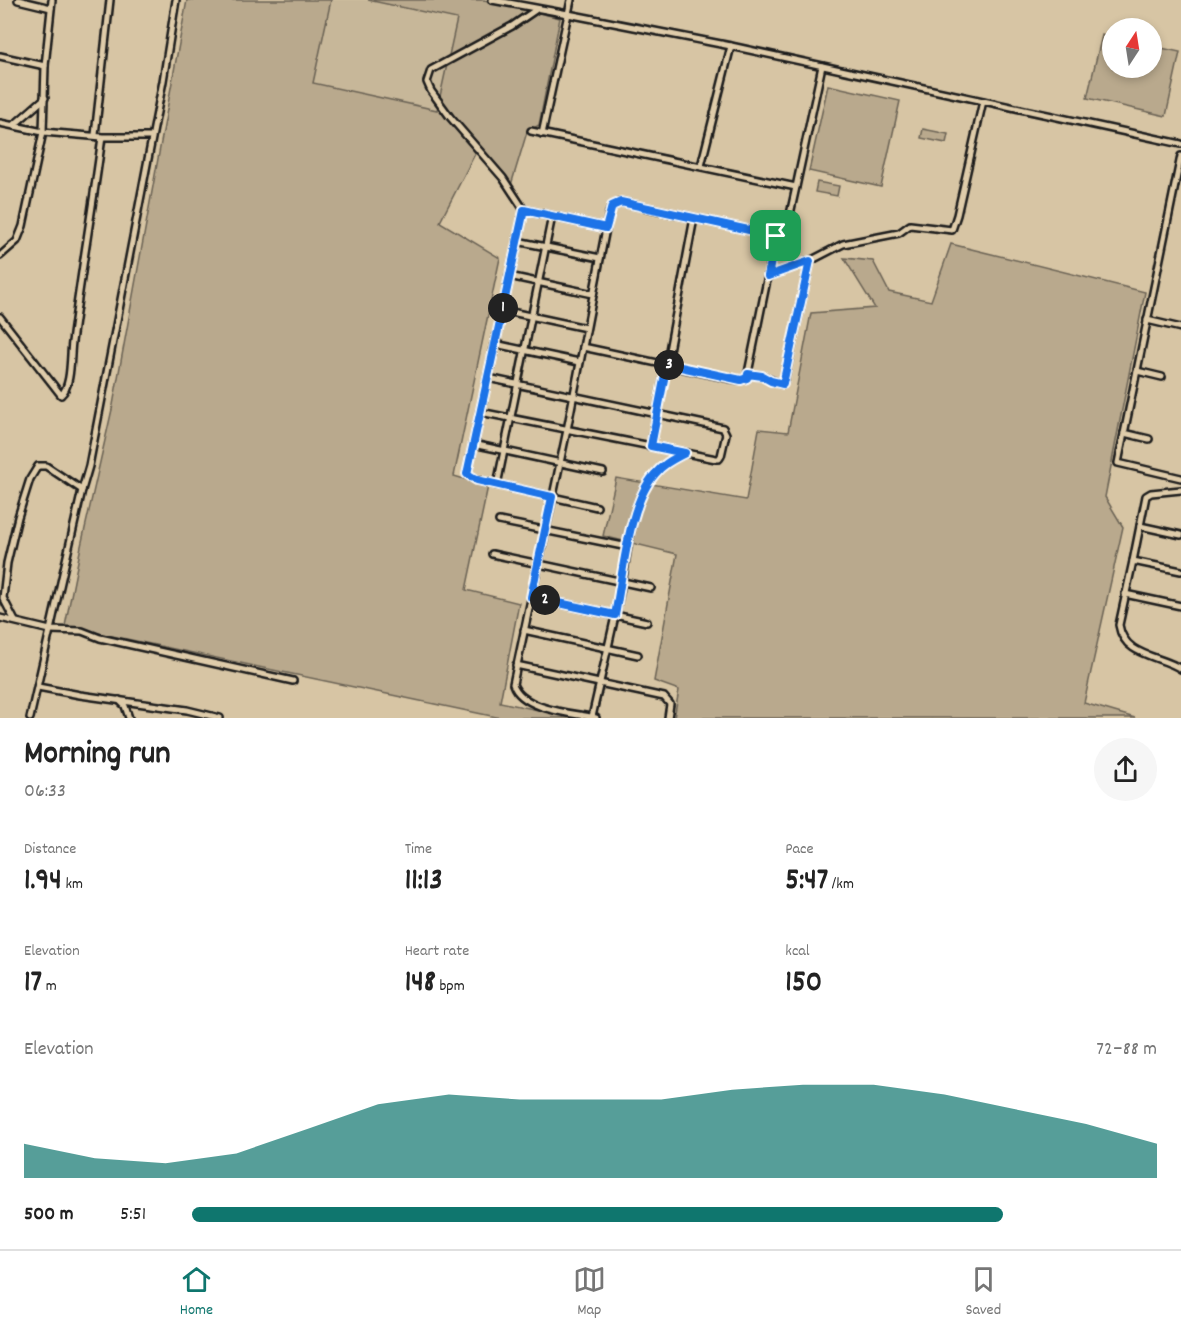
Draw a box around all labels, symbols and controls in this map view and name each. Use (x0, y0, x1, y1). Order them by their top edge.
north arrow (1102, 18, 1162, 78)
map controls (1102, 18, 1162, 78)
pin (750, 210, 801, 261)
icon: arrive (759, 219, 792, 252)
pin: 1 (488, 293, 518, 323)
text: 1 (501, 296, 505, 319)
pin: 3 (654, 350, 684, 380)
text: 3 (665, 353, 673, 376)
pin: 2 (530, 585, 560, 615)
text: 2 (542, 588, 549, 611)
text: Morning run (24, 732, 171, 779)
button: share (1094, 738, 1157, 801)
text: 06:33 (24, 778, 66, 806)
text: Distance (24, 838, 76, 861)
text: Time (405, 838, 432, 861)
text: Pace (785, 838, 814, 861)
text: 1.94 (24, 861, 62, 904)
text: 11:13 (405, 861, 443, 904)
text: 5:47 (785, 861, 828, 904)
text: km (62, 873, 83, 896)
text: /km (828, 873, 854, 896)
text: Elevation (24, 940, 80, 963)
text: Heart rate (405, 940, 469, 963)
text: kcal (785, 940, 810, 963)
text: 17 (24, 963, 42, 1006)
text: 148 (405, 963, 436, 1006)
text: 150 (785, 963, 822, 1006)
text: m (42, 975, 57, 998)
text: bpm (436, 975, 465, 998)
text: Elevation (24, 1036, 94, 1064)
text: 72–88 m (1096, 1036, 1157, 1064)
text: 500 m (24, 1201, 73, 1229)
text: 5:51 (120, 1201, 146, 1229)
tab: Home (180, 1263, 213, 1322)
tab: Map (573, 1263, 606, 1322)
tab: Saved (965, 1263, 1001, 1322)

